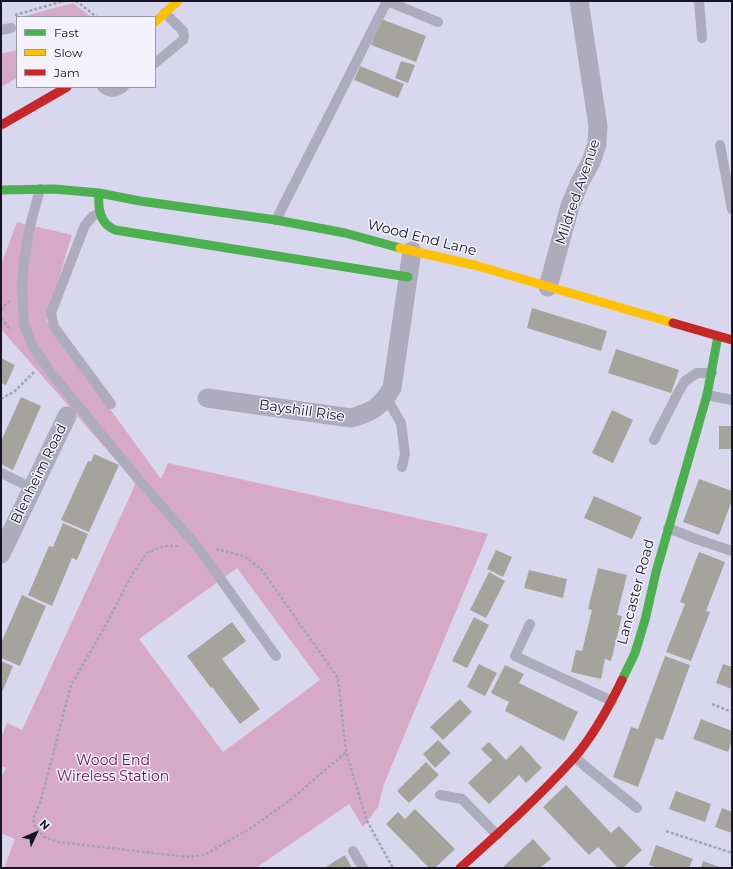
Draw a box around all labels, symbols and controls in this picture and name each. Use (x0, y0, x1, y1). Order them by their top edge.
legend (16, 16, 156, 88)
text: Fast (54, 25, 79, 40)
text: Slow (54, 45, 83, 60)
text: Jam (54, 65, 80, 80)
street label: Mildred Avenue (552, 137, 604, 247)
street label: Wood End Lane (366, 216, 478, 260)
street label: Bayshill Rise (258, 397, 346, 425)
street label: Blenheim Road (8, 421, 70, 527)
street label: Lancaster Road (614, 537, 658, 647)
park label: Wood End Wireless Station (57, 753, 169, 786)
north arrow (16, 813, 56, 853)
text: N (37, 817, 53, 833)

